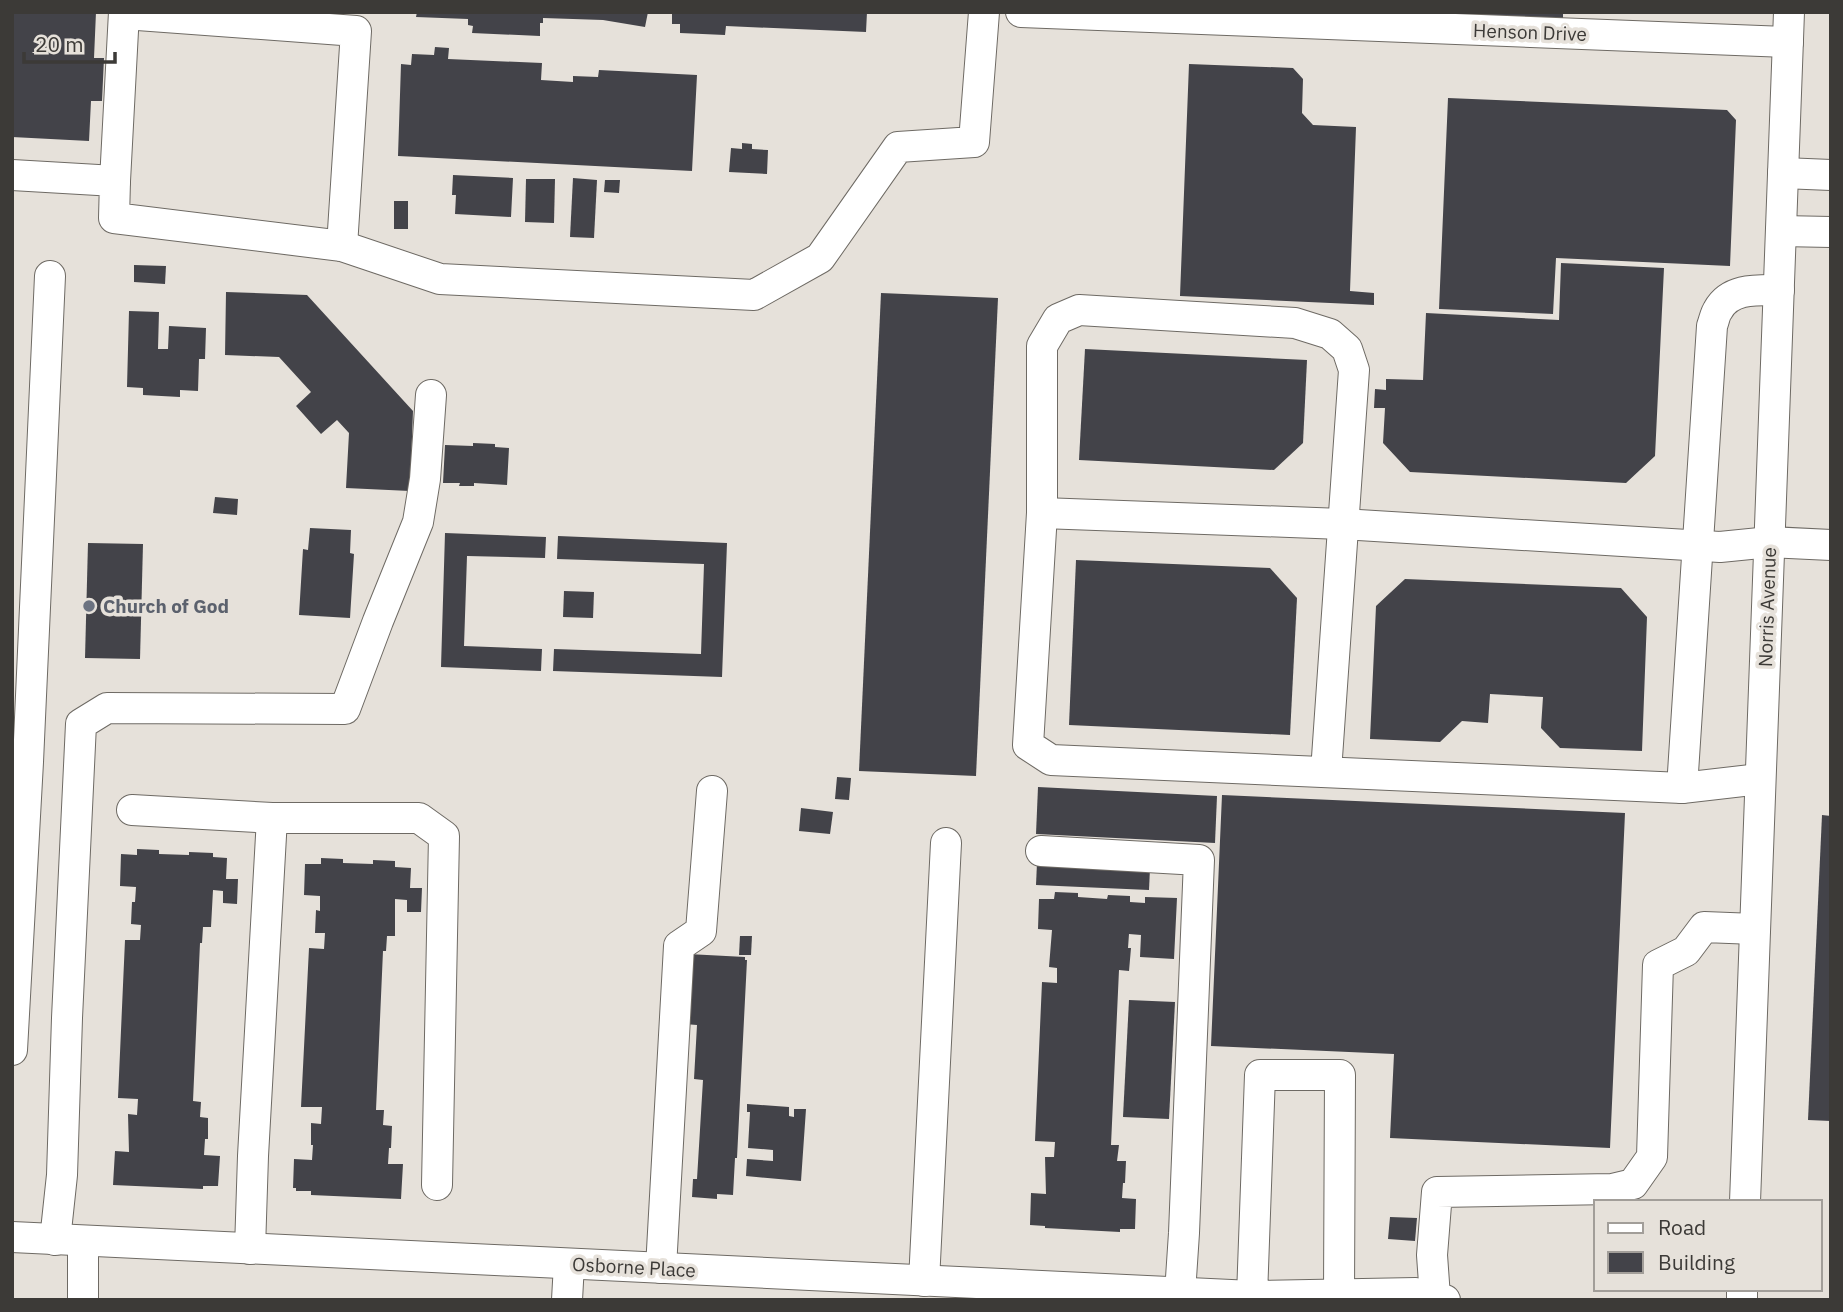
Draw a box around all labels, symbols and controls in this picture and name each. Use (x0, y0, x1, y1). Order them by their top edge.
street label: Henson Drive (1473, 18, 1587, 46)
scale bar (24, 21, 116, 65)
text: 20 m (35, 30, 84, 58)
street label: Norris Avenue (1753, 547, 1781, 667)
place label: Church of God (103, 594, 229, 618)
marker: Church of God (81, 598, 97, 614)
legend (1594, 1200, 1822, 1291)
text: Road (1658, 1213, 1706, 1241)
text: Building (1658, 1248, 1735, 1276)
street label: Osborne Place (572, 1252, 696, 1282)

